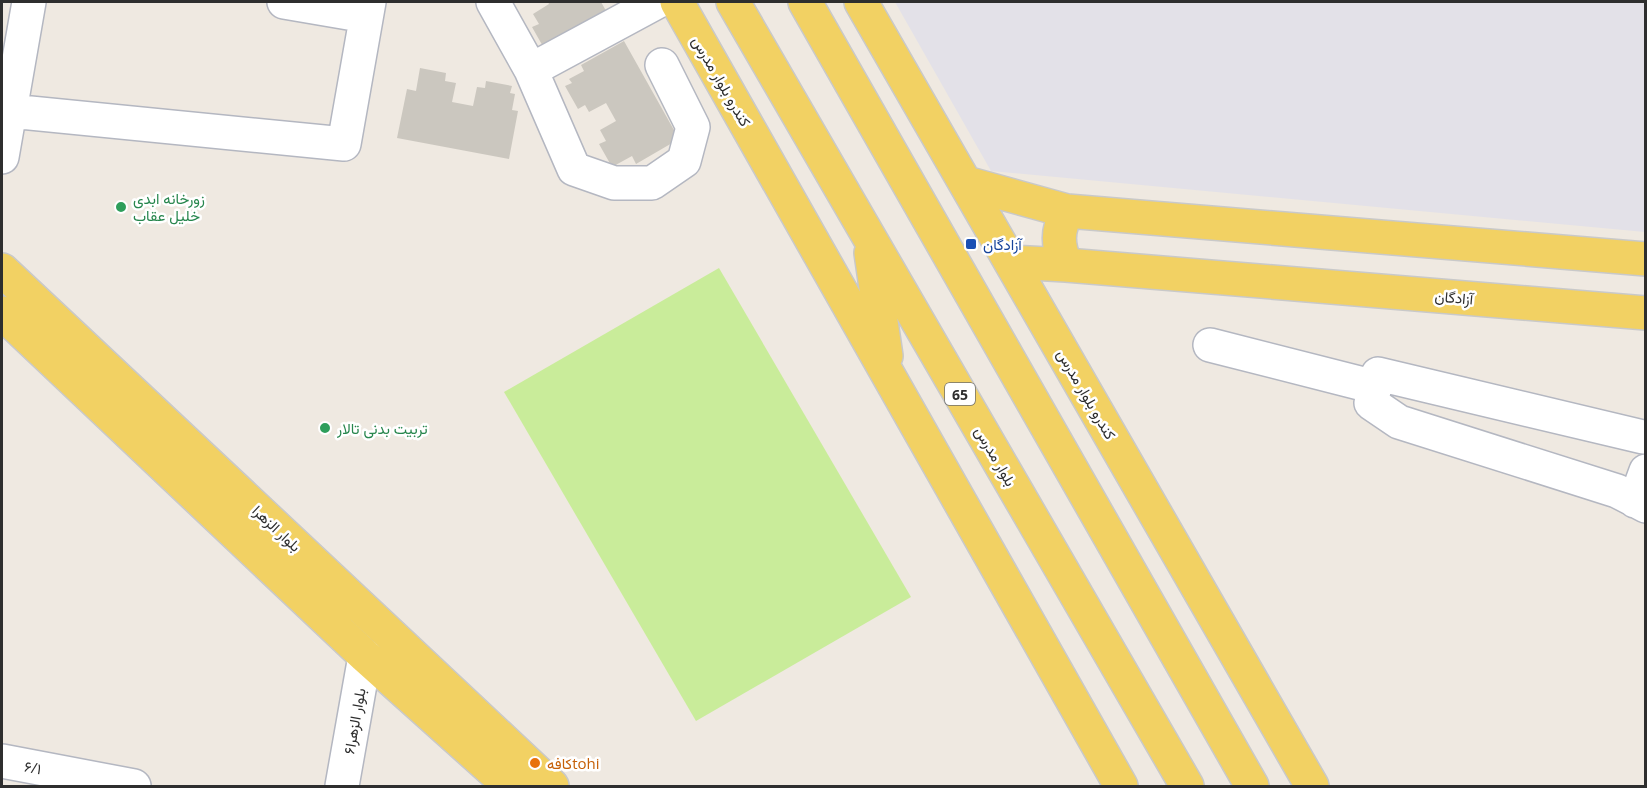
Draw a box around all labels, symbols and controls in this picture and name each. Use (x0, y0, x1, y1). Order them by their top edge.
street label: کندرو بلوار مدرس (687, 32, 756, 131)
place label: زورخانه ابدی خلیل عقاب (133, 188, 205, 225)
marker: زورخانه ابدی خلیل عقاب (114, 200, 128, 214)
place label: آزادگان (983, 234, 1023, 254)
marker: آزادگان (964, 237, 978, 251)
street label: آزادگان (1434, 285, 1476, 309)
street label: کندرو بلوار مدرس (1052, 345, 1121, 444)
road number: 65 (945, 383, 975, 405)
place label: تربیت بدنی تالار (336, 418, 428, 439)
marker: تربیت بدنی تالار (318, 421, 332, 435)
street label: بلوار مدرس (970, 422, 1021, 490)
street label: بلوار الزهرا (248, 500, 306, 556)
street label: بلوار الزهرا۶ (338, 686, 370, 756)
place label: کافهtohi (547, 753, 600, 773)
street label: ۶/۱ (23, 756, 43, 778)
marker: کافهtohi (528, 756, 542, 770)

